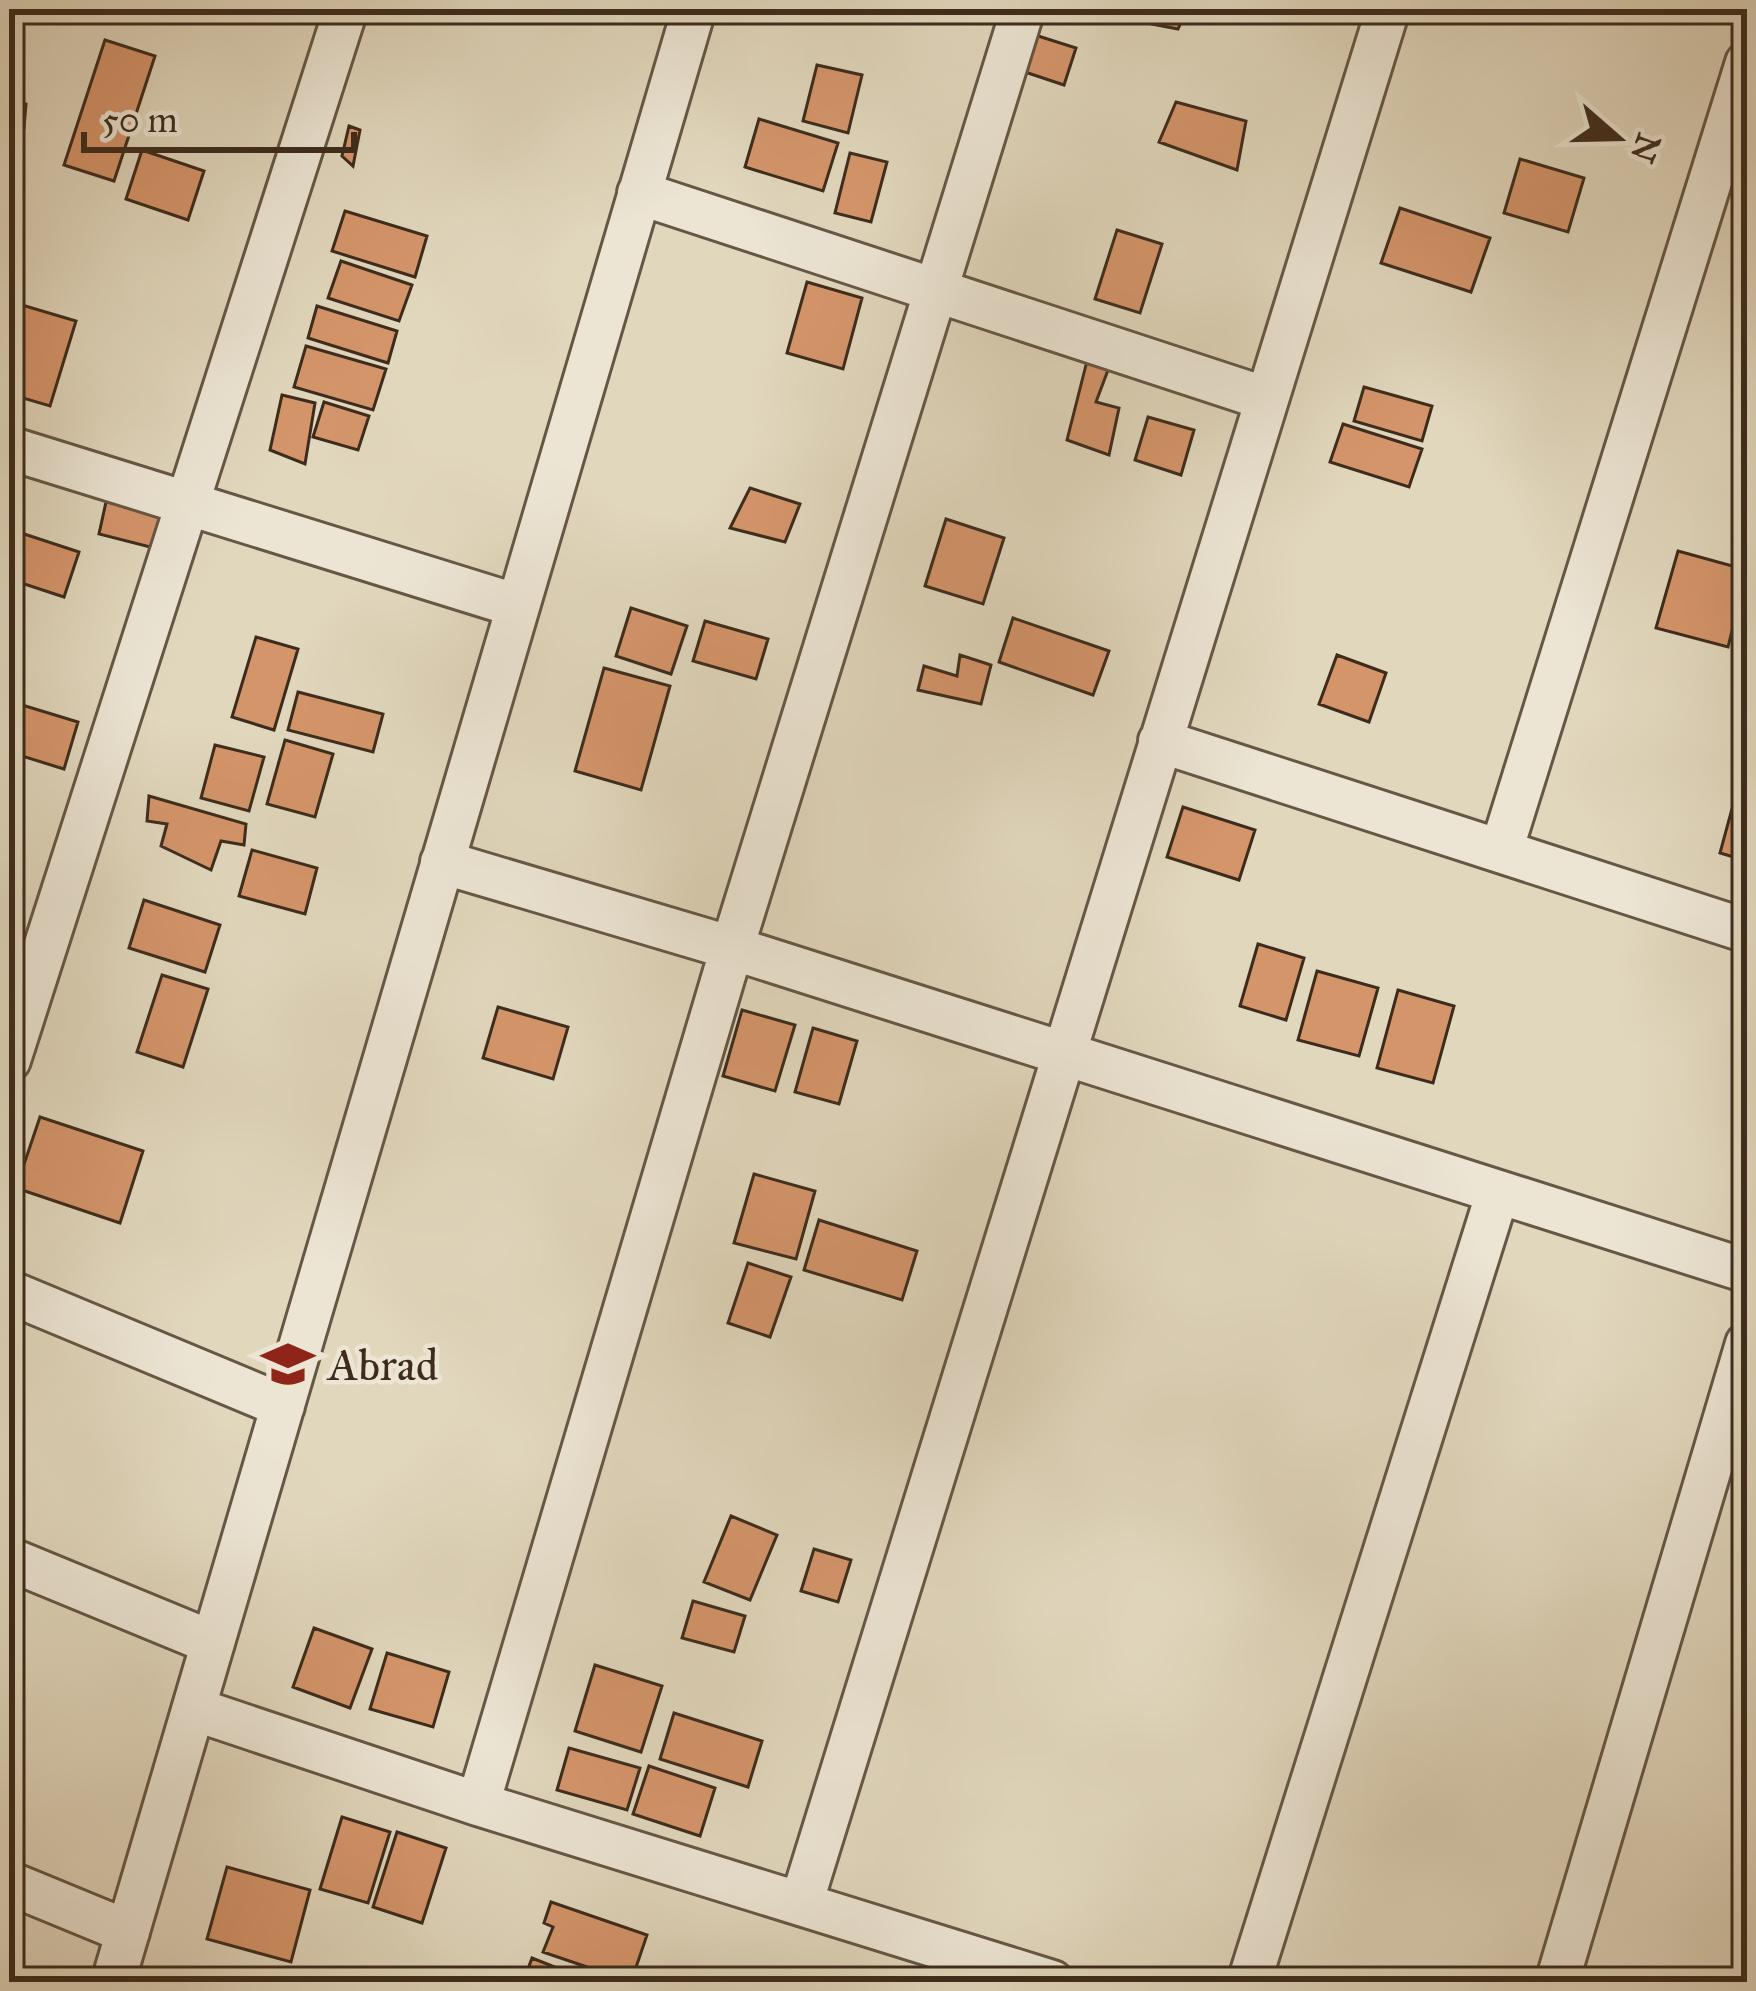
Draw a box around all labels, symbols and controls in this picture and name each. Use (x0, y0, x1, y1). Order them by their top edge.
scale bar (84, 78, 354, 152)
north arrow (1558, 78, 1678, 198)
text: 50 m (102, 98, 178, 142)
text: N (1622, 128, 1669, 168)
school or university icon: Abrad (259, 1335, 317, 1393)
place label: Abrad (326, 1337, 439, 1392)

